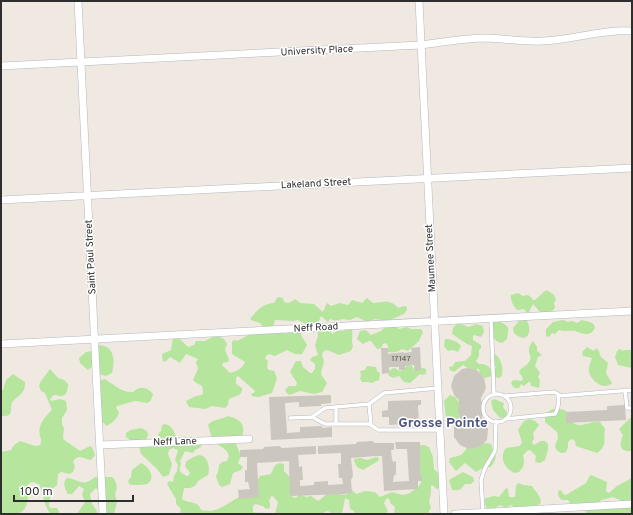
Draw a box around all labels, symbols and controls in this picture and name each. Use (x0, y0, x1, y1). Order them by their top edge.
street label: University Place (280, 43, 354, 59)
street label: Lakeland Street (280, 176, 352, 192)
street label: Saint Paul Street (83, 219, 99, 295)
street label: Maumee Street (423, 223, 439, 292)
street label: Neff Road (293, 320, 339, 336)
house number: 17147 (391, 354, 411, 364)
district label: Grosse Pointe (398, 415, 488, 432)
street label: Neff Lane (153, 435, 197, 449)
scale bar (14, 477, 133, 503)
text: 100 m (20, 484, 53, 500)

